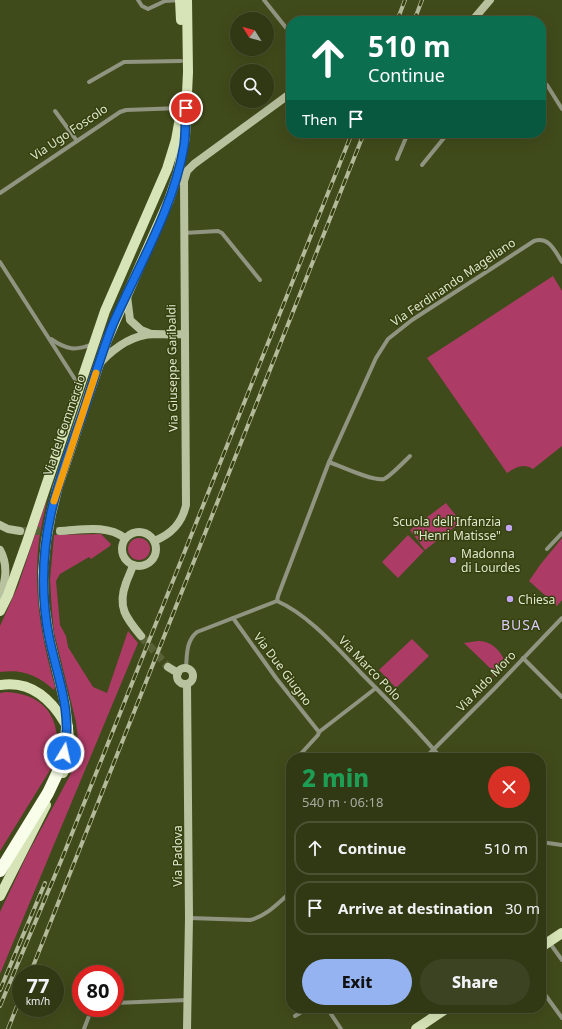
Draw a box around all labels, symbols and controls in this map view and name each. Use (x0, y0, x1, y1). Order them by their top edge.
north arrow (230, 12, 274, 56)
map controls (230, 12, 274, 108)
text: 510 m (368, 27, 451, 65)
icon: ahead (302, 32, 354, 84)
text: Continue (368, 63, 445, 87)
button: search (230, 64, 274, 108)
pin (169, 91, 203, 125)
icon: arrive (175, 97, 197, 119)
street label: Via Ugo Foscolo (27, 100, 111, 164)
icon: arrive (345, 108, 367, 130)
text: Then (302, 109, 337, 129)
street label: Via Ferdinando Magellano (387, 234, 519, 330)
street label: Via Giuseppe Garibaldi (162, 304, 182, 432)
street label: Via del Commercio (39, 372, 89, 478)
place label: Scuola dell'Infanzia "Henri Matisse" (393, 513, 501, 544)
marker: Scuola dell'Infanzia "Henri Matisse" (504, 523, 514, 533)
place label: Madonna di Lourdes (461, 545, 520, 576)
marker: Madonna di Lourdes (448, 555, 458, 565)
place label: Chiesa (518, 591, 555, 608)
marker: Chiesa (505, 594, 515, 604)
district label: BUSA (501, 615, 541, 634)
street label: Via Due Giugno (250, 629, 316, 709)
street label: Via Marco Polo (335, 632, 405, 704)
street label: Via Aldo Moro (453, 647, 519, 715)
position arrow (43, 732, 85, 774)
text: 2 min (302, 761, 369, 794)
button: close (488, 766, 530, 808)
text: 540 m · 06:18 (302, 793, 383, 811)
street label: Via Padova (169, 825, 186, 887)
icon: ahead (304, 837, 326, 859)
text: Continue (338, 838, 406, 858)
text: 510 m (484, 838, 528, 858)
icon: arrive (304, 897, 326, 919)
text: Arrive at destination (338, 898, 493, 918)
text: 30 m (505, 898, 540, 918)
button: Exit (302, 959, 412, 1005)
button: Share (420, 959, 530, 1005)
speed limit sign: 80 (72, 965, 124, 1017)
text: 77 (27, 972, 49, 999)
text: km/h (26, 994, 50, 1008)

